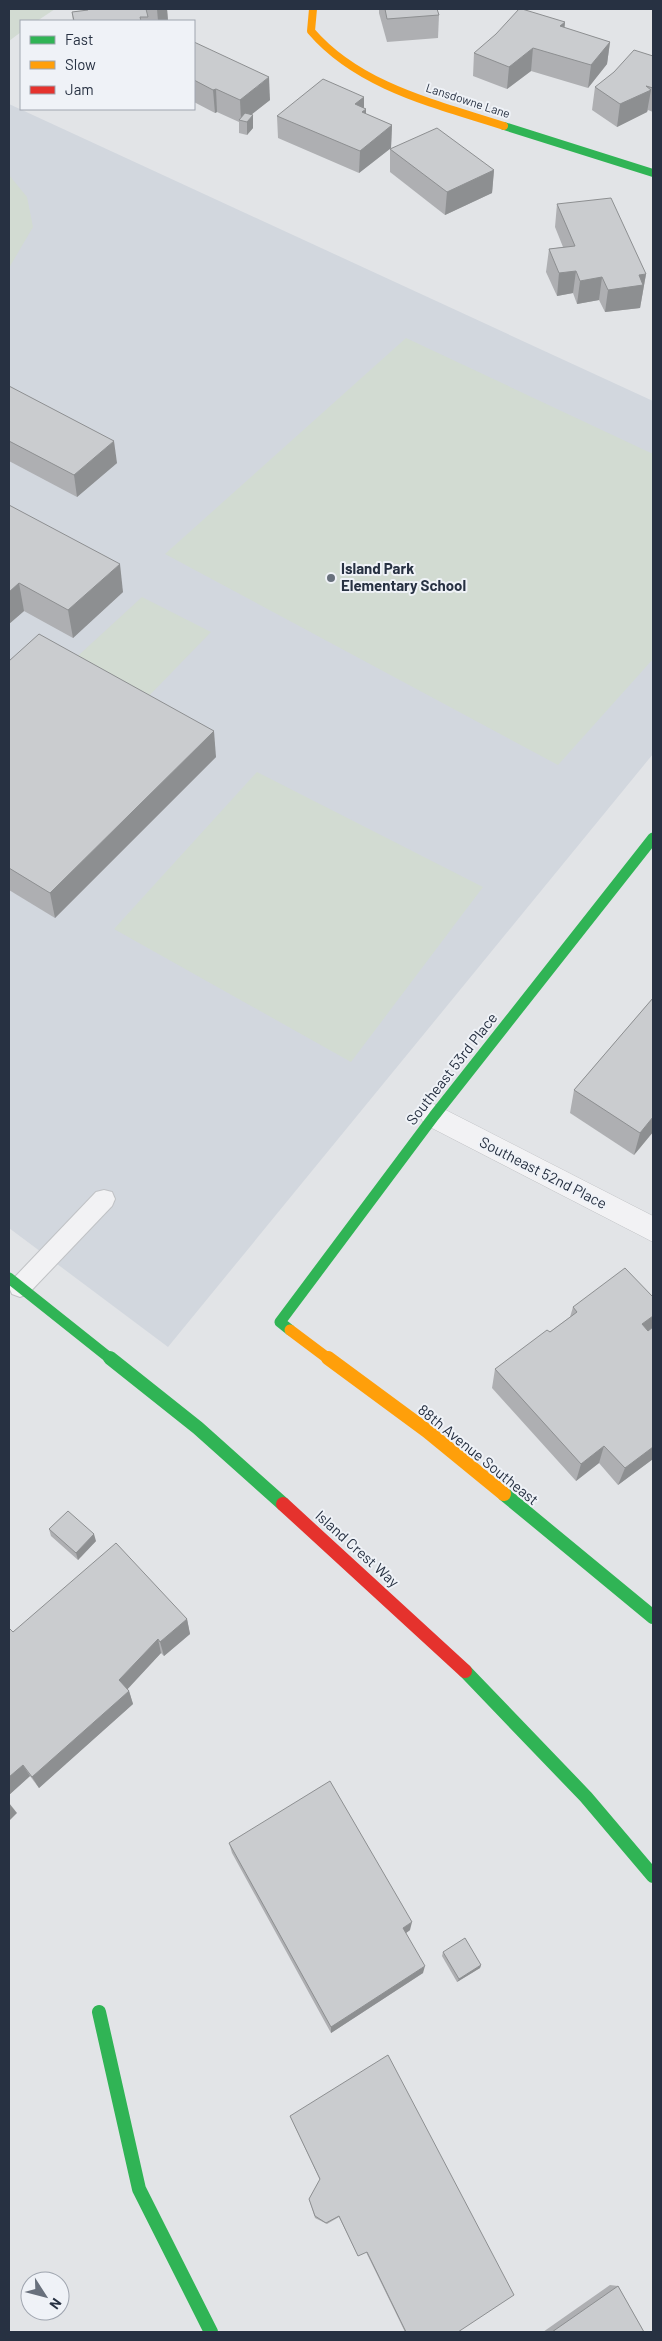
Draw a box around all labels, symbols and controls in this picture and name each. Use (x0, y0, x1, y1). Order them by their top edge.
legend (20, 20, 195, 110)
text: Fast (65, 30, 93, 48)
text: Slow (65, 55, 96, 73)
text: Jam (65, 80, 94, 98)
street label: Lansdowne Lane (424, 80, 512, 120)
place label: Island Park Elementary School (341, 559, 466, 594)
marker: Island Park Elementary School (325, 572, 337, 584)
street label: Southeast 53rd Place (402, 1009, 501, 1128)
street label: Southeast 52nd Place (477, 1132, 610, 1212)
street label: 88th Avenue Southeast (415, 1400, 542, 1508)
street label: Island Crest Way (312, 1506, 403, 1591)
north arrow (20, 2271, 70, 2321)
text: N (46, 2295, 66, 2313)

